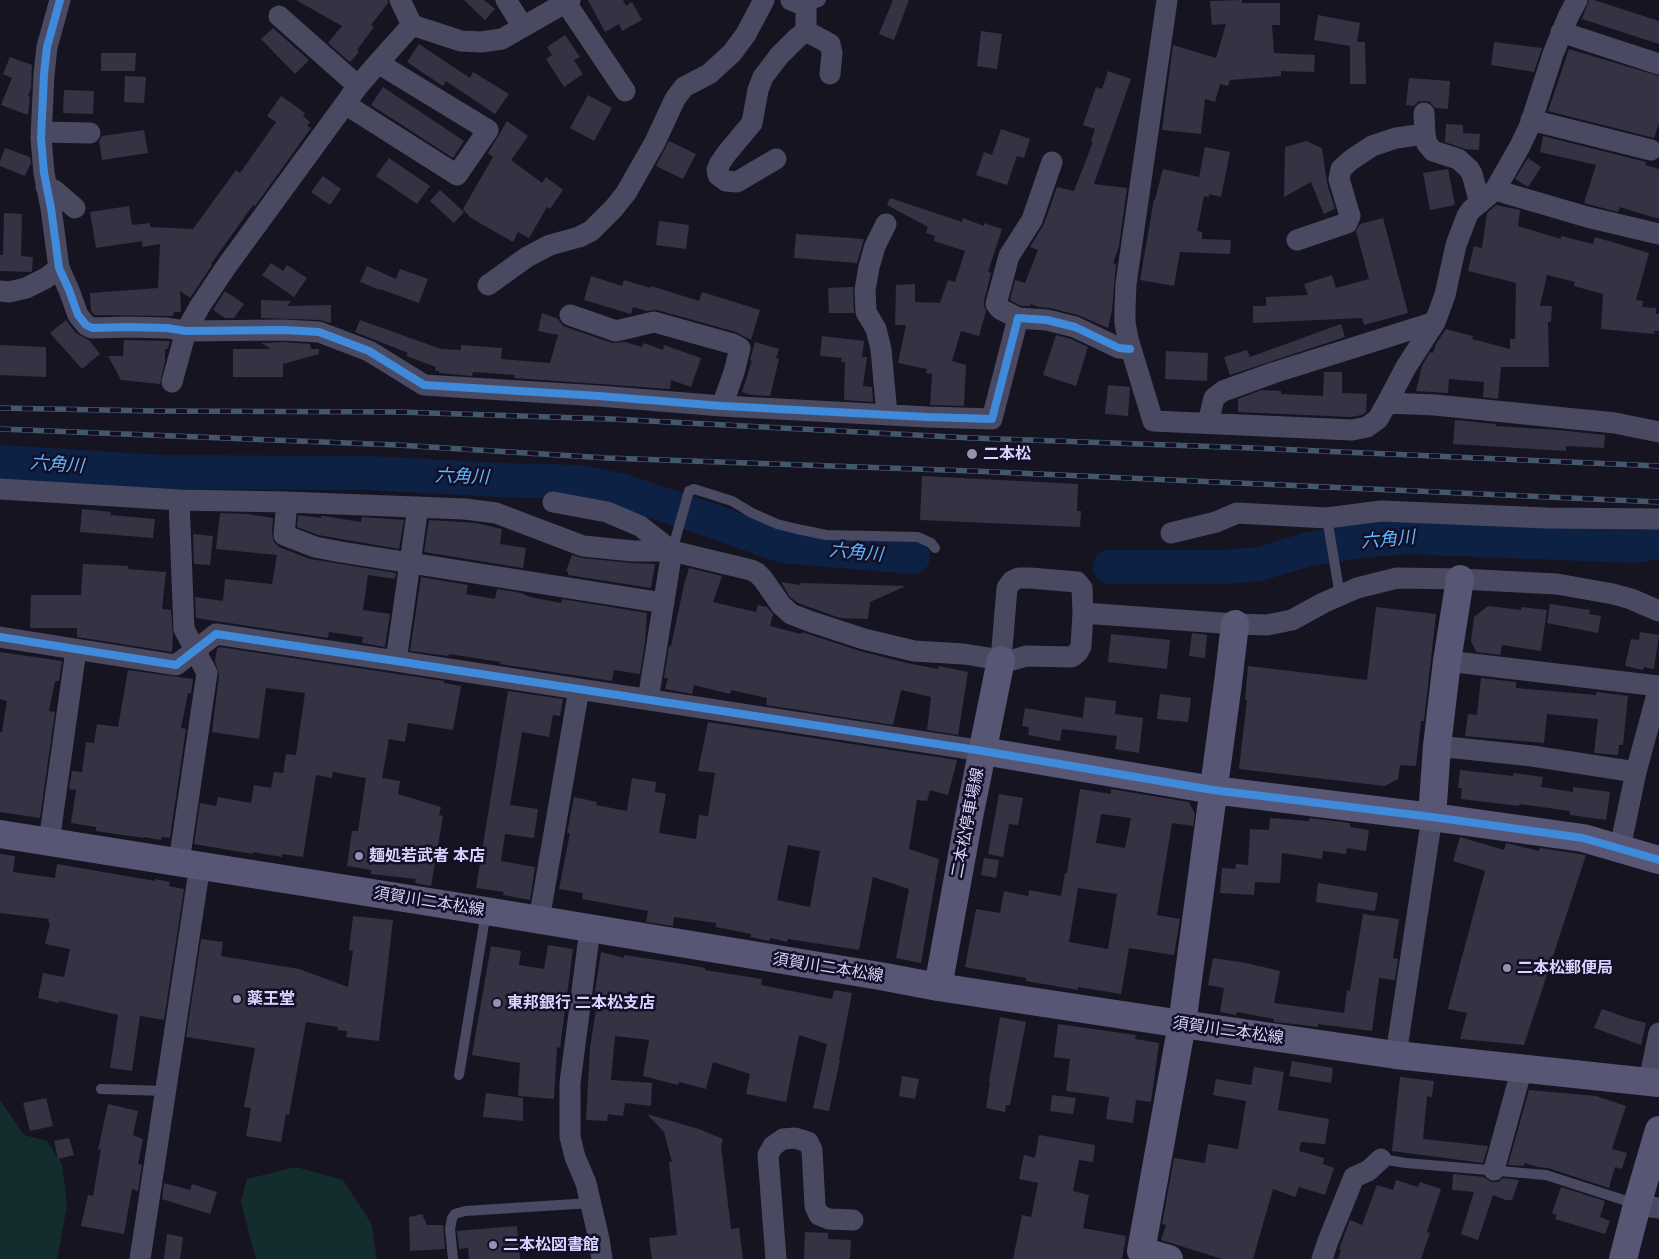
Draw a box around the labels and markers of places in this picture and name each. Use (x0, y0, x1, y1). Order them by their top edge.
place label: 二本松 (983, 444, 1031, 464)
marker: 二本松 (965, 447, 979, 461)
place label: 麺処若武者 本店 (369, 846, 485, 866)
marker: 麺処若武者 本店 (353, 850, 365, 862)
place label: 二本松郵便局 (1517, 958, 1613, 978)
marker: 二本松郵便局 (1501, 962, 1513, 974)
place label: 薬王堂 (247, 989, 295, 1009)
marker: 薬王堂 (231, 993, 243, 1005)
place label: 東邦銀行 二本松支店 (507, 993, 655, 1013)
marker: 東邦銀行 二本松支店 (491, 997, 503, 1009)
place label: 二本松図書館 (503, 1235, 599, 1255)
marker: 二本松図書館 (487, 1239, 499, 1251)

